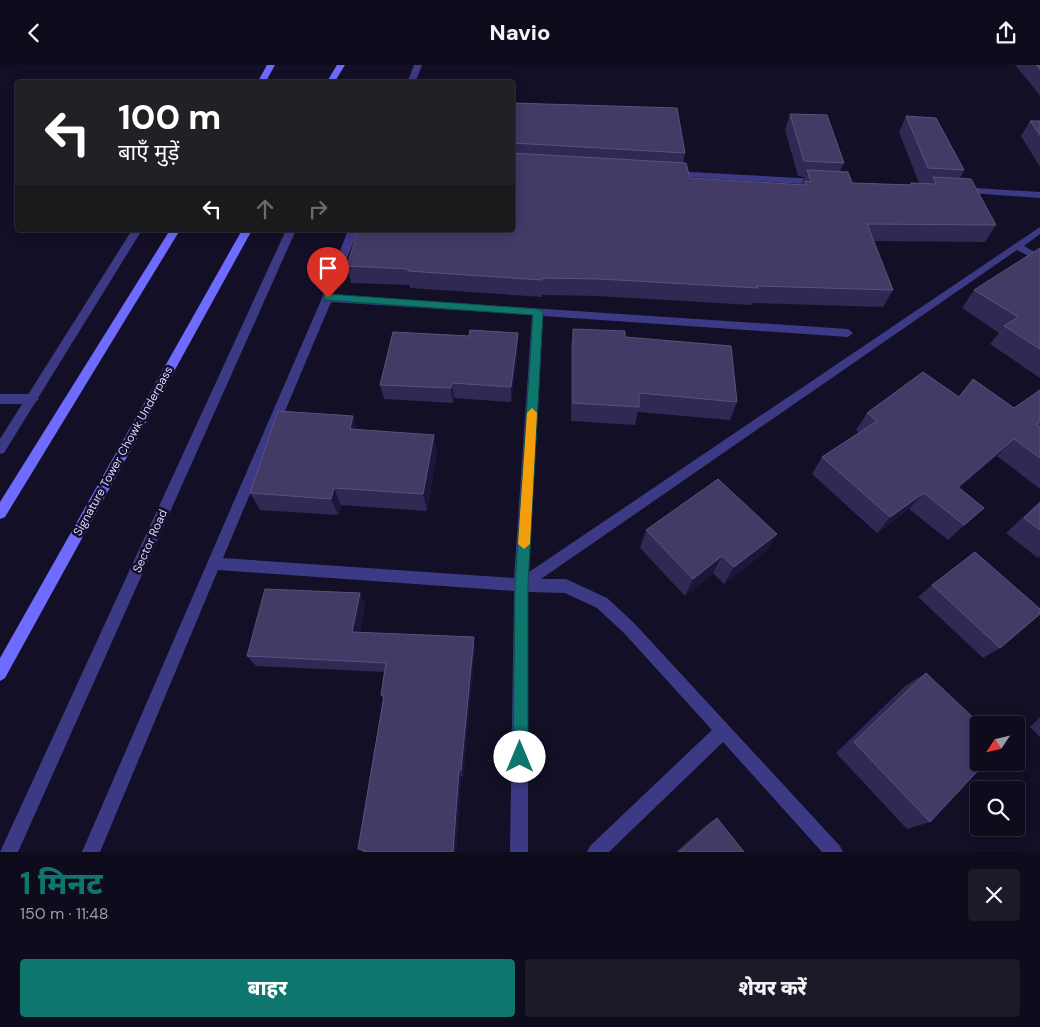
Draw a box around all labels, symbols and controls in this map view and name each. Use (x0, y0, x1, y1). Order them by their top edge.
text: Navio (490, 18, 550, 47)
icon: back (20, 19, 48, 47)
icon: share (992, 19, 1020, 47)
text: 100 m (118, 94, 221, 140)
icon: left (35, 100, 100, 165)
text: बाएँ मुड़ें (118, 138, 179, 167)
icon: left (198, 195, 226, 223)
icon: ahead (251, 195, 279, 223)
icon: right (304, 195, 332, 223)
pin (307, 247, 349, 298)
icon: arrive (314, 254, 342, 282)
street label: Signature Tower Chowk Underpass (69, 363, 177, 539)
street label: Sector Road (129, 507, 171, 575)
north arrow (970, 716, 1025, 771)
map controls (970, 716, 1025, 836)
position arrow (493, 730, 545, 782)
button: search (970, 781, 1025, 836)
text: 1 मिनट (20, 864, 103, 903)
button: close (968, 869, 1020, 921)
text: 150 m · 11:48 (20, 903, 109, 924)
button: बाहर (20, 959, 515, 1017)
button: शेयर करें (525, 959, 1020, 1017)

